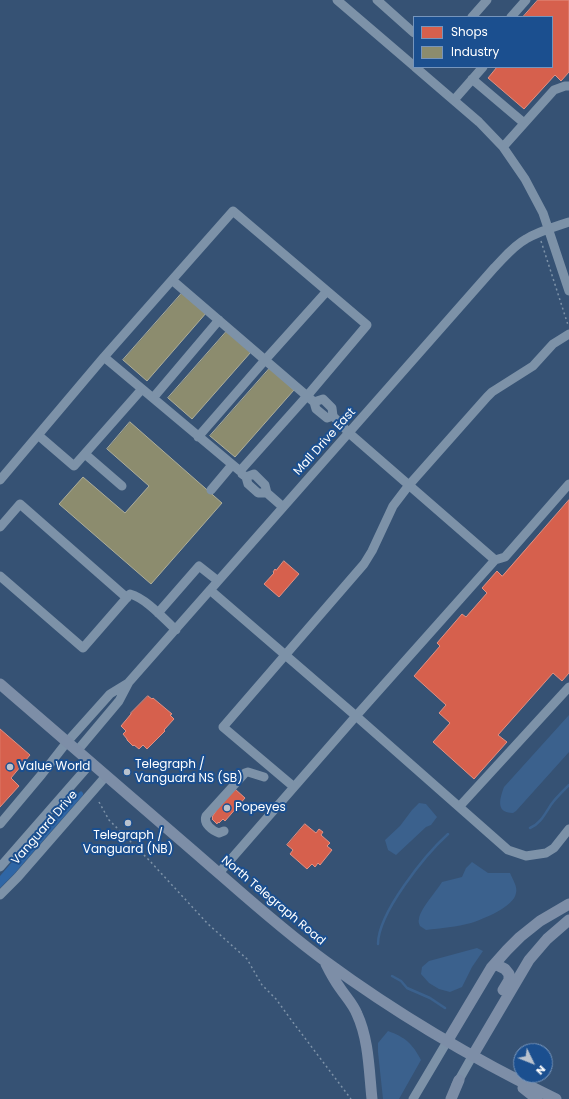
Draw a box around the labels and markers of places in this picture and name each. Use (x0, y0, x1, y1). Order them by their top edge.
place label: Telegraph / Vanguard NS (SB) (135, 758, 243, 786)
place label: Value World (18, 760, 90, 774)
marker: Value World (5, 762, 15, 772)
marker: Telegraph / Vanguard NS (SB) (122, 767, 132, 777)
place label: Popeyes (235, 801, 286, 815)
marker: Popeyes (222, 803, 232, 813)
marker: Telegraph / Vanguard (NB) (123, 818, 133, 828)
place label: Telegraph / Vanguard (NB) (83, 829, 173, 857)

